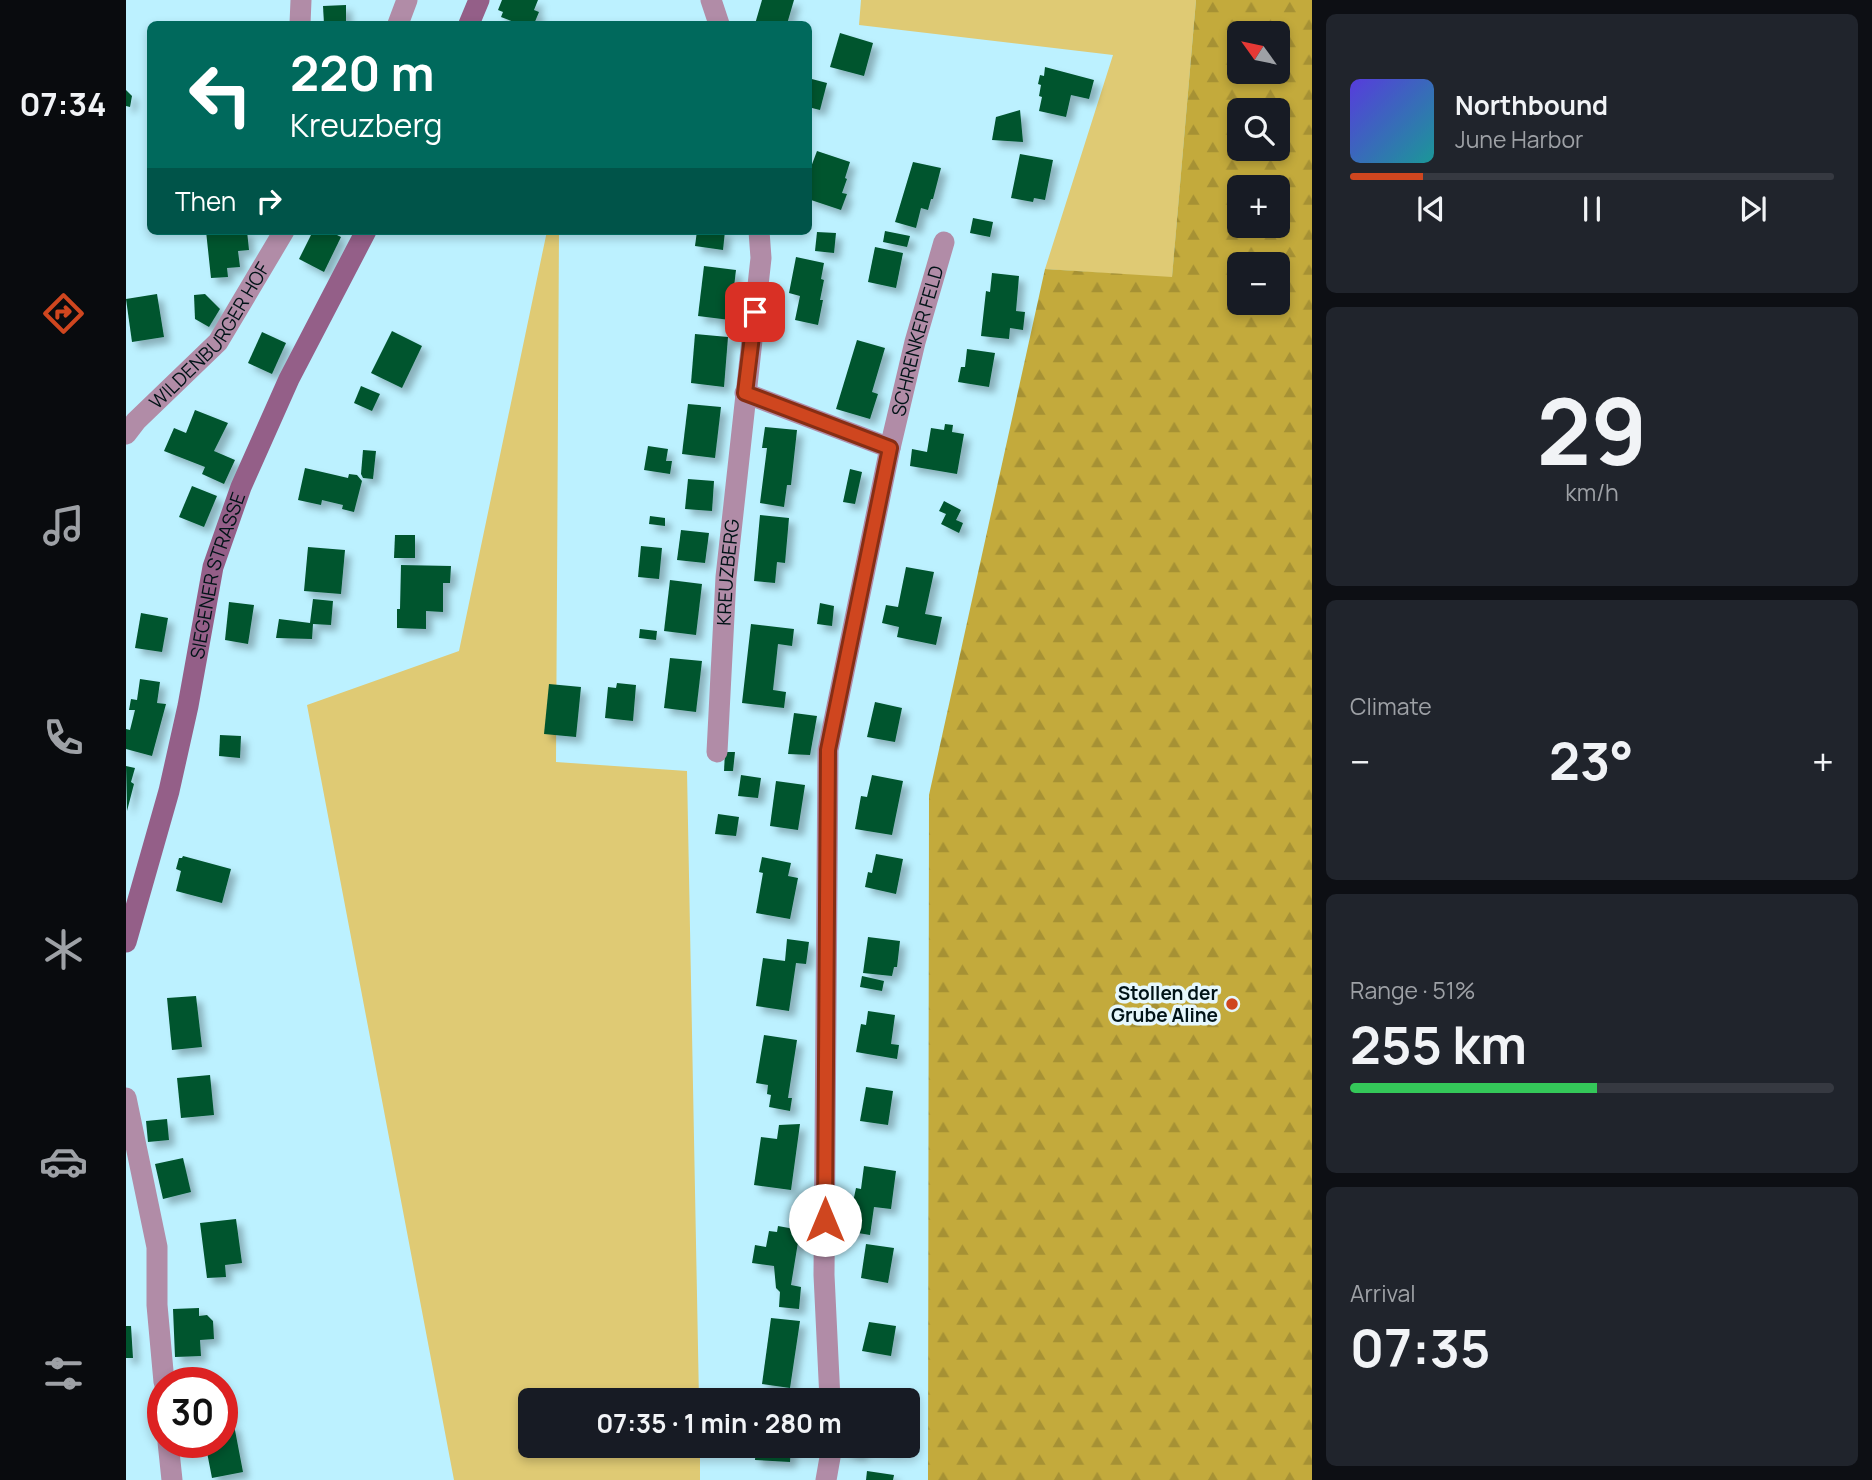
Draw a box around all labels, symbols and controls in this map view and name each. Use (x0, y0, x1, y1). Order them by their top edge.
north arrow (1227, 21, 1290, 84)
map controls (1227, 21, 1290, 315)
text: 220 m (290, 39, 434, 106)
icon: left (175, 49, 266, 140)
text: 07:34 (19, 82, 107, 126)
text: Northbound (1455, 87, 1608, 123)
button: search (1227, 98, 1290, 161)
text: Kreuzberg (290, 103, 442, 147)
text: June Harbor (1455, 123, 1583, 155)
button: + (1227, 175, 1290, 238)
icon: right (250, 182, 288, 220)
text: Then (175, 183, 236, 219)
icon: previous (1412, 190, 1450, 228)
icon: pause (1573, 190, 1611, 228)
icon: next (1734, 190, 1772, 228)
button: − (1227, 252, 1290, 315)
street label: WILDENBURGER HOF (143, 257, 276, 415)
street label: SCHRENKER FELD (885, 262, 950, 419)
pin (725, 282, 785, 342)
icon: directions (39, 289, 88, 338)
icon: arrive (736, 293, 774, 331)
text: 29 (1537, 368, 1647, 492)
text: km/h (1565, 476, 1619, 508)
street label: SIEGENER STRASSE (184, 489, 251, 661)
icon: music (39, 501, 88, 550)
street label: KREUZBERG (711, 518, 745, 626)
text: Climate (1350, 690, 1432, 722)
icon: phone (39, 713, 88, 762)
text: 23° (1549, 725, 1634, 796)
text: − (1350, 735, 1371, 787)
text: + (1812, 735, 1834, 787)
icon: climate (39, 925, 88, 974)
text: Range · 51% (1350, 974, 1475, 1006)
place label: Stollen der Grube Aline (1111, 980, 1218, 1028)
marker: Stollen der Grube Aline (1224, 996, 1240, 1012)
text: 255 km (1350, 1009, 1527, 1080)
icon: car (39, 1137, 88, 1186)
position arrow (788, 1183, 862, 1257)
text: Arrival (1350, 1277, 1416, 1309)
text: 07:35 (1350, 1312, 1490, 1383)
icon: filters (39, 1349, 88, 1398)
speed limit sign: 30 (147, 1367, 238, 1458)
text: 07:35 · 1 min · 280 m (596, 1405, 842, 1441)

